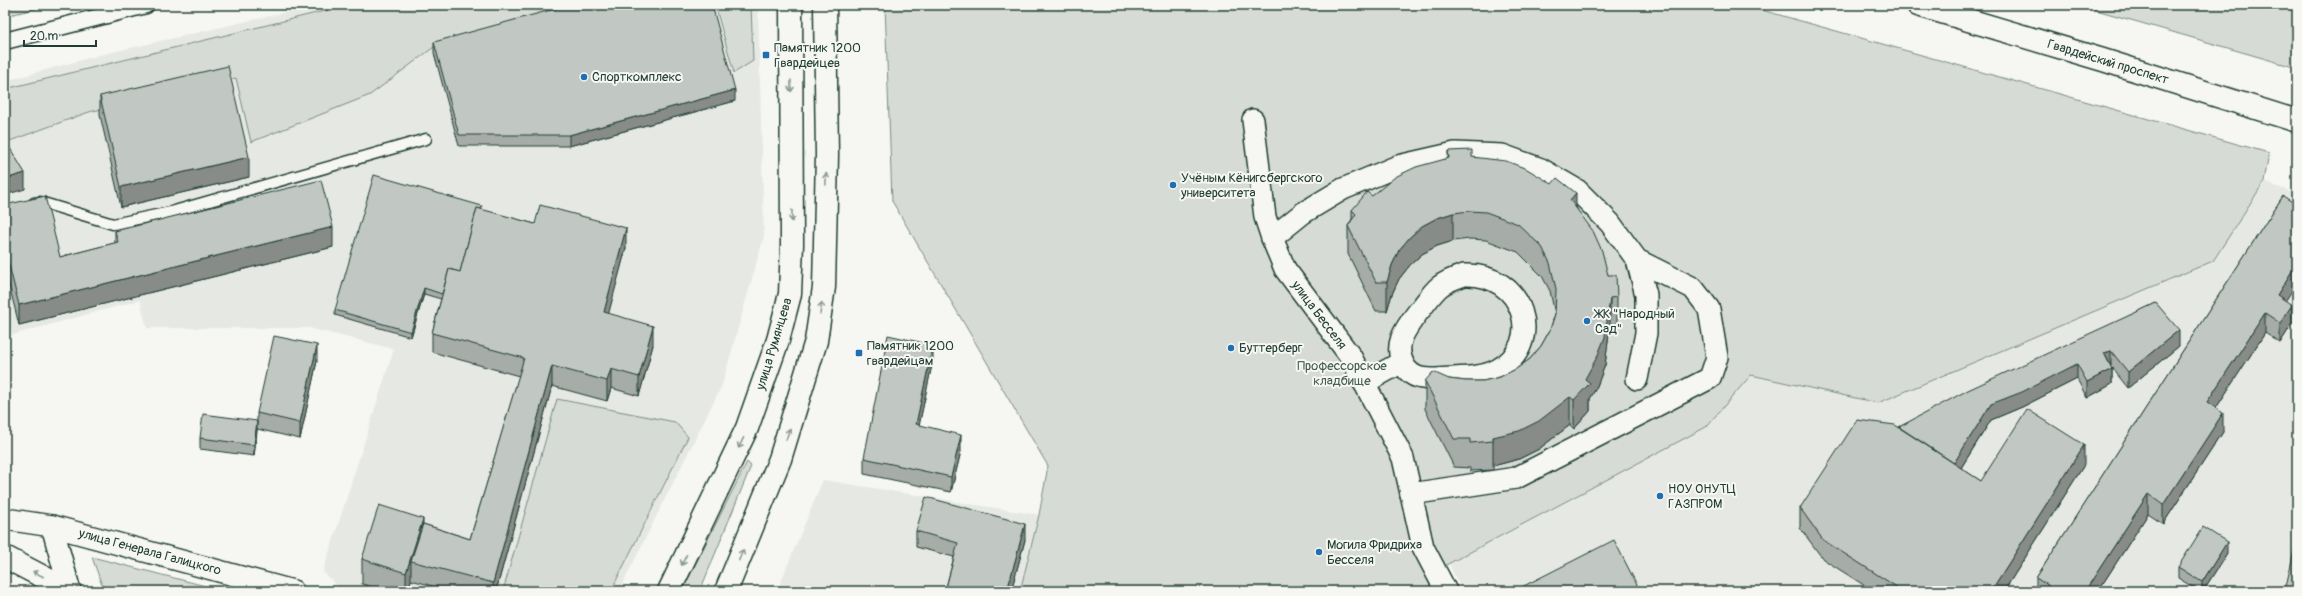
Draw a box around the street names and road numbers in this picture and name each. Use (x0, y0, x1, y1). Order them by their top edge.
street label: Гвардейский проспект (2045, 36, 2171, 88)
street label: улица Бесселя (1287, 277, 1350, 353)
street label: улица Румянцева (752, 296, 796, 393)
street label: улица Генерала Галицкого (76, 525, 223, 579)

